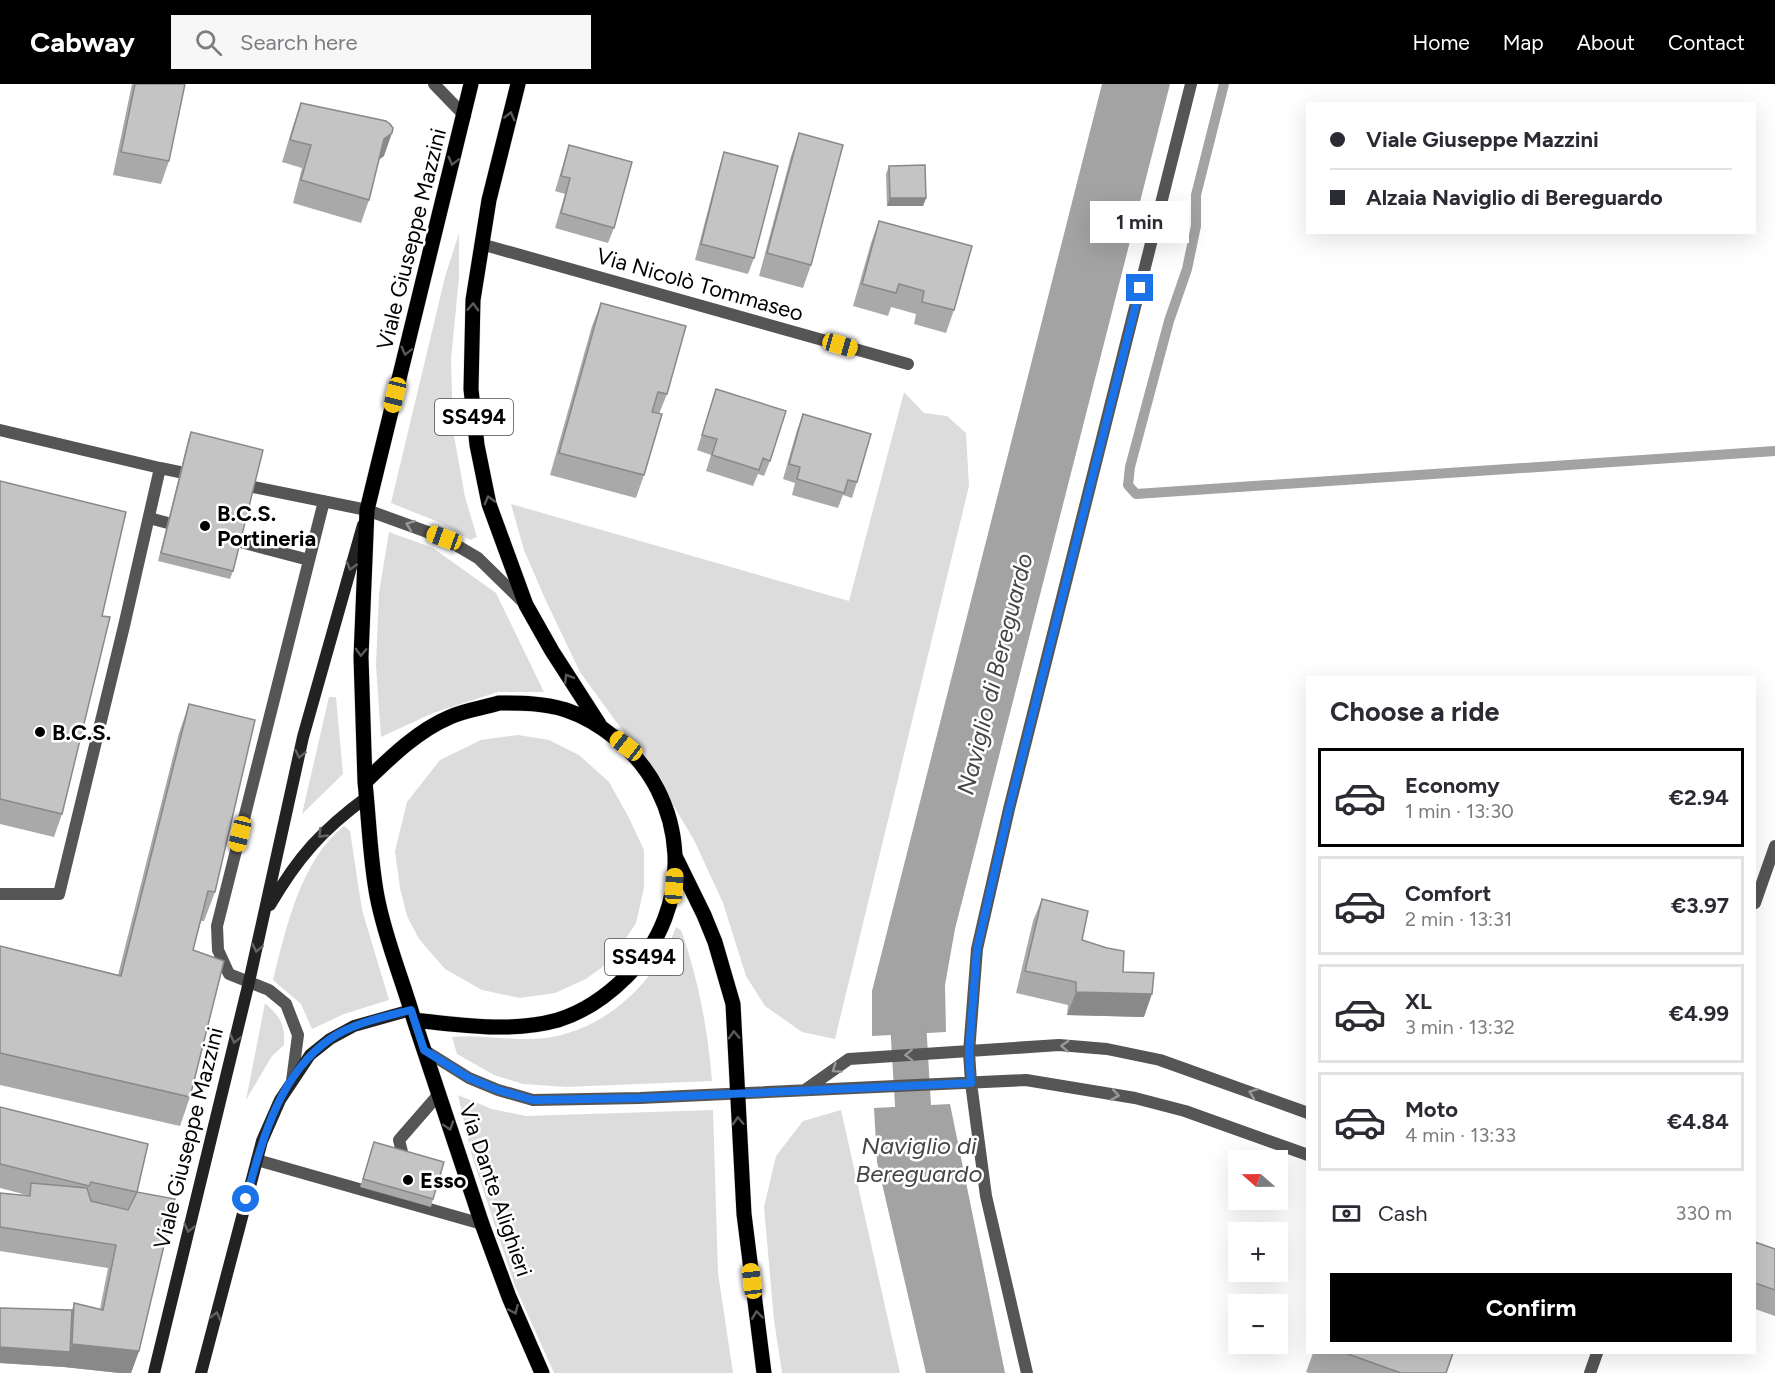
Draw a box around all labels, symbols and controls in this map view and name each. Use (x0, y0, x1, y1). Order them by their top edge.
search box (171, 15, 591, 69)
text: Cabway (30, 25, 135, 59)
icon: search (192, 26, 225, 59)
text: Search here (240, 29, 357, 56)
text: Home (1413, 30, 1470, 55)
text: Map (1503, 30, 1544, 55)
text: About (1577, 30, 1635, 55)
text: Contact (1668, 30, 1745, 55)
one-way arrow (502, 111, 515, 121)
street label: Viale Giuseppe Mazzini (371, 125, 452, 353)
text: Viale Giuseppe Mazzini (1366, 126, 1599, 153)
one-way arrow (448, 156, 461, 166)
text: Alzaia Naviglio di Bereguardo (1366, 184, 1663, 211)
callout: 1 min (1090, 201, 1190, 243)
text: 1 min (1116, 210, 1163, 234)
street label: Via Nicolò Tommaseo (593, 242, 806, 327)
route end (1126, 274, 1153, 301)
one-way arrow (466, 302, 479, 311)
car (820, 331, 860, 359)
one-way arrow (401, 345, 414, 355)
car (382, 375, 408, 415)
road number: SS494 (435, 399, 513, 435)
one-way arrow (484, 495, 497, 505)
place label: B.C.S. Portineria (217, 500, 316, 552)
marker: B.C.S. Portineria (198, 519, 212, 533)
one-way arrow (405, 520, 416, 533)
car (424, 523, 464, 553)
water label: Naviglio di Bereguardo (950, 550, 1039, 798)
one-way arrow (346, 560, 358, 571)
one-way arrow (355, 647, 367, 656)
one-way arrow (564, 674, 576, 684)
text: Choose a ride (1330, 695, 1499, 728)
place label: B.C.S. (52, 719, 111, 746)
marker: B.C.S. (33, 725, 47, 739)
car (606, 728, 646, 764)
one-way arrow (294, 749, 307, 759)
icon: car (1333, 771, 1387, 825)
text: Economy (1405, 772, 1500, 799)
text: €2.94 (1669, 784, 1729, 811)
text: 1 min · 13:30 (1405, 799, 1514, 823)
car (227, 814, 253, 854)
one-way arrow (318, 827, 329, 838)
car (664, 867, 684, 905)
icon: car (1333, 879, 1387, 933)
text: Comfort (1405, 880, 1491, 907)
text: €3.97 (1671, 892, 1729, 919)
text: 2 min · 13:31 (1405, 907, 1512, 931)
road number: SS494 (605, 939, 683, 975)
one-way arrow (251, 942, 264, 952)
icon: car (1333, 987, 1387, 1041)
text: XL (1405, 988, 1432, 1015)
text: €4.99 (1669, 1000, 1729, 1027)
text: 3 min · 13:32 (1405, 1015, 1515, 1039)
street label: Viale Giuseppe Mazzini (148, 1024, 229, 1252)
one-way arrow (728, 1030, 741, 1039)
one-way arrow (230, 1033, 243, 1043)
one-way arrow (1060, 1039, 1069, 1052)
one-way arrow (904, 1048, 913, 1061)
one-way arrow (831, 1061, 842, 1072)
one-way arrow (1110, 1088, 1120, 1100)
one-way arrow (1248, 1088, 1259, 1100)
icon: car (1333, 1095, 1387, 1149)
text: Moto (1405, 1096, 1458, 1123)
street label: Via Dante Alighieri (453, 1100, 538, 1280)
text: €4.84 (1667, 1108, 1729, 1135)
one-way arrow (732, 1116, 745, 1125)
one-way arrow (442, 1120, 455, 1131)
text: 4 min · 13:33 (1405, 1123, 1516, 1147)
water label: Naviglio di Bereguardo (856, 1131, 982, 1188)
north arrow (1228, 1150, 1288, 1210)
map controls (1228, 1150, 1288, 1354)
place label: Esso (420, 1167, 466, 1194)
marker: Esso (401, 1173, 415, 1187)
route start (232, 1185, 259, 1212)
icon: cash (1330, 1197, 1363, 1230)
text: Cash (1378, 1200, 1428, 1227)
text: 330 m (1675, 1201, 1732, 1225)
button: + (1228, 1222, 1288, 1282)
one-way arrow (184, 1223, 197, 1233)
car (741, 1262, 763, 1300)
button: Confirm (1330, 1273, 1732, 1342)
button: − (1228, 1294, 1288, 1354)
one-way arrow (507, 1303, 519, 1314)
one-way arrow (751, 1310, 763, 1320)
one-way arrow (208, 1312, 221, 1322)

